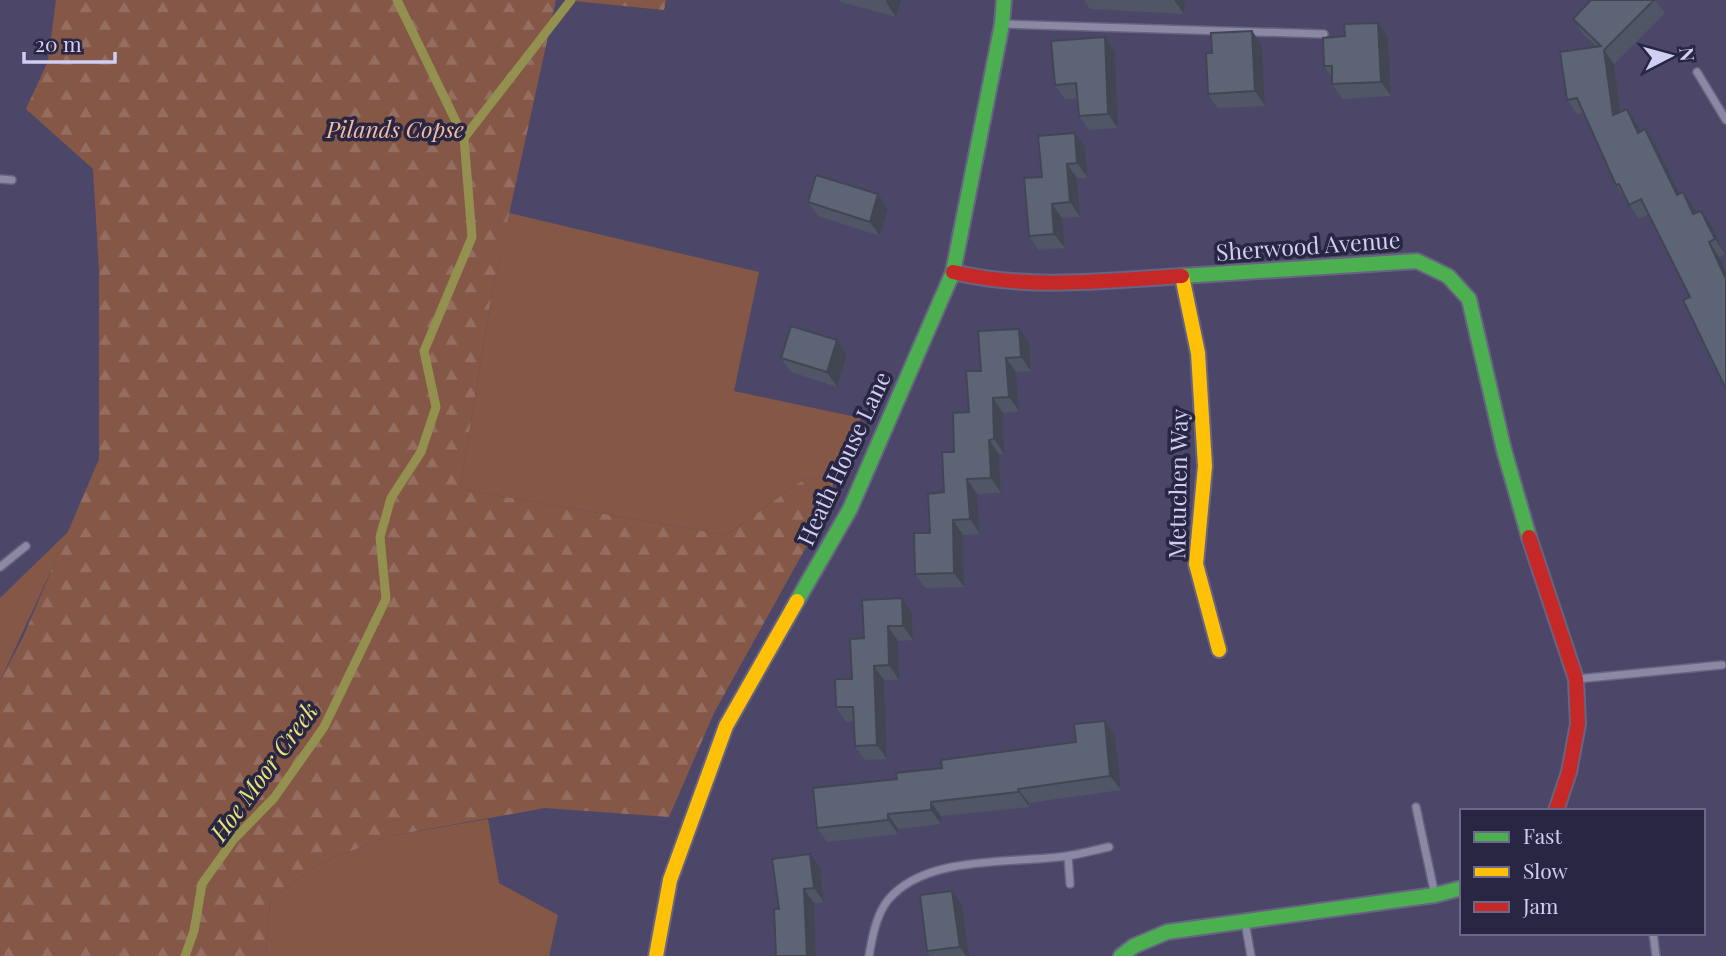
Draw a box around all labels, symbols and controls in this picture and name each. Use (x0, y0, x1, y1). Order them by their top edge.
scale bar (24, 21, 116, 65)
north arrow (1635, 21, 1705, 91)
text: 20 m (35, 29, 82, 57)
text: N (1674, 46, 1702, 63)
park label: Pilands Copse (325, 113, 464, 144)
street label: Sherwood Avenue (1215, 223, 1401, 267)
street label: Heath House Lane (789, 366, 897, 550)
street label: Metuchen Way (1160, 408, 1194, 559)
water label: Hoe Moor Creek (201, 695, 324, 848)
legend (1460, 809, 1705, 935)
text: Fast (1523, 821, 1562, 849)
text: Slow (1523, 856, 1568, 884)
text: Jam (1522, 891, 1559, 919)

